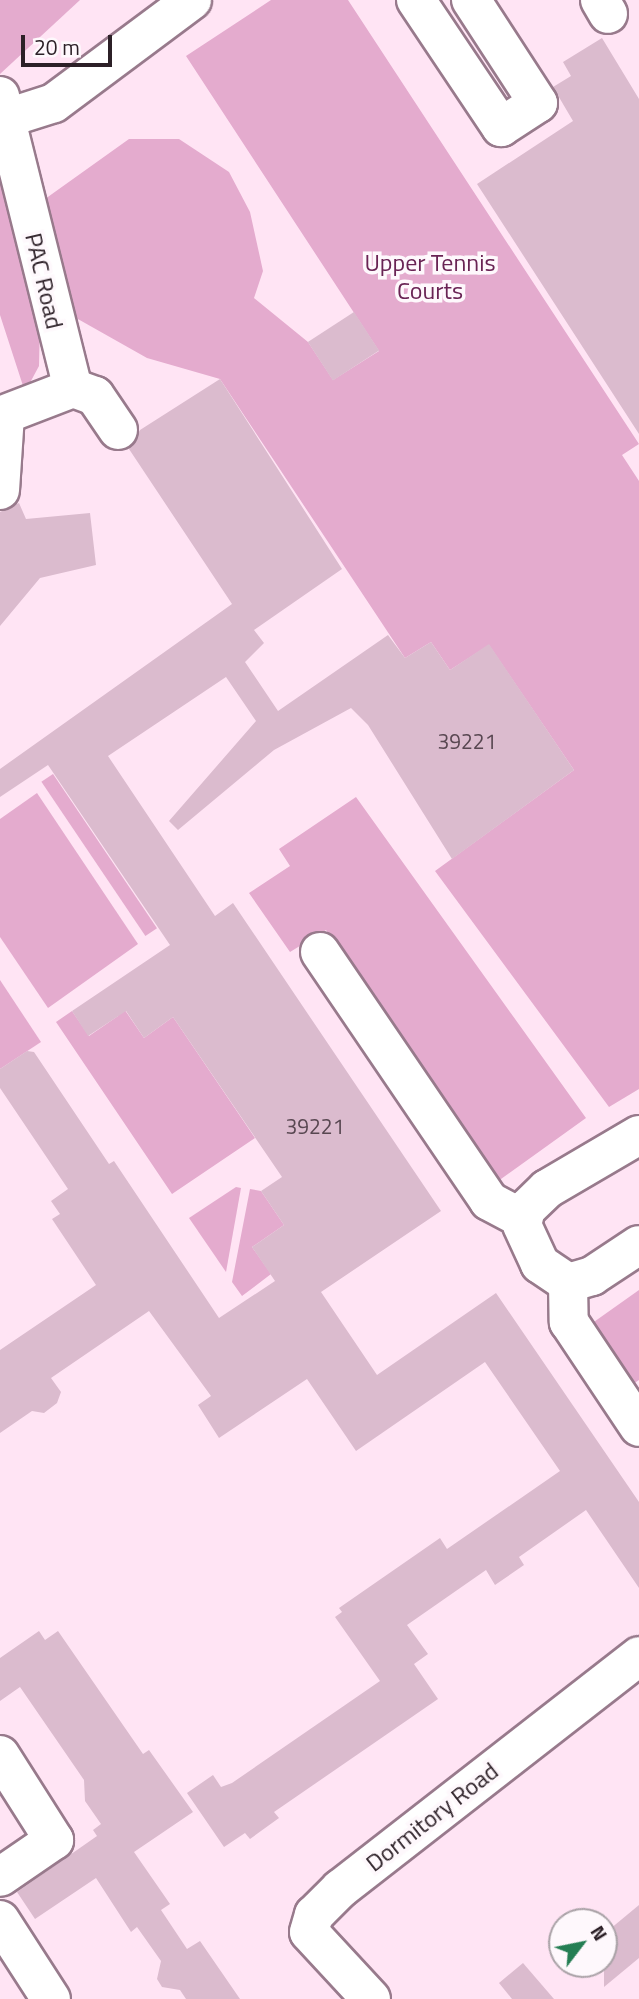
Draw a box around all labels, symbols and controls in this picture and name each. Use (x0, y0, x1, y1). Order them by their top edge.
scale bar (24, 21, 116, 65)
text: 20 m (34, 31, 80, 63)
street label: PAC Road (19, 230, 69, 332)
park label: Upper Tennis Courts (364, 249, 496, 305)
house number: 39221 (438, 728, 496, 754)
house number: 39221 (286, 1113, 344, 1139)
street label: Dormitory Road (360, 1756, 504, 1878)
north arrow (548, 1908, 618, 1978)
text: N (584, 1919, 615, 1946)

